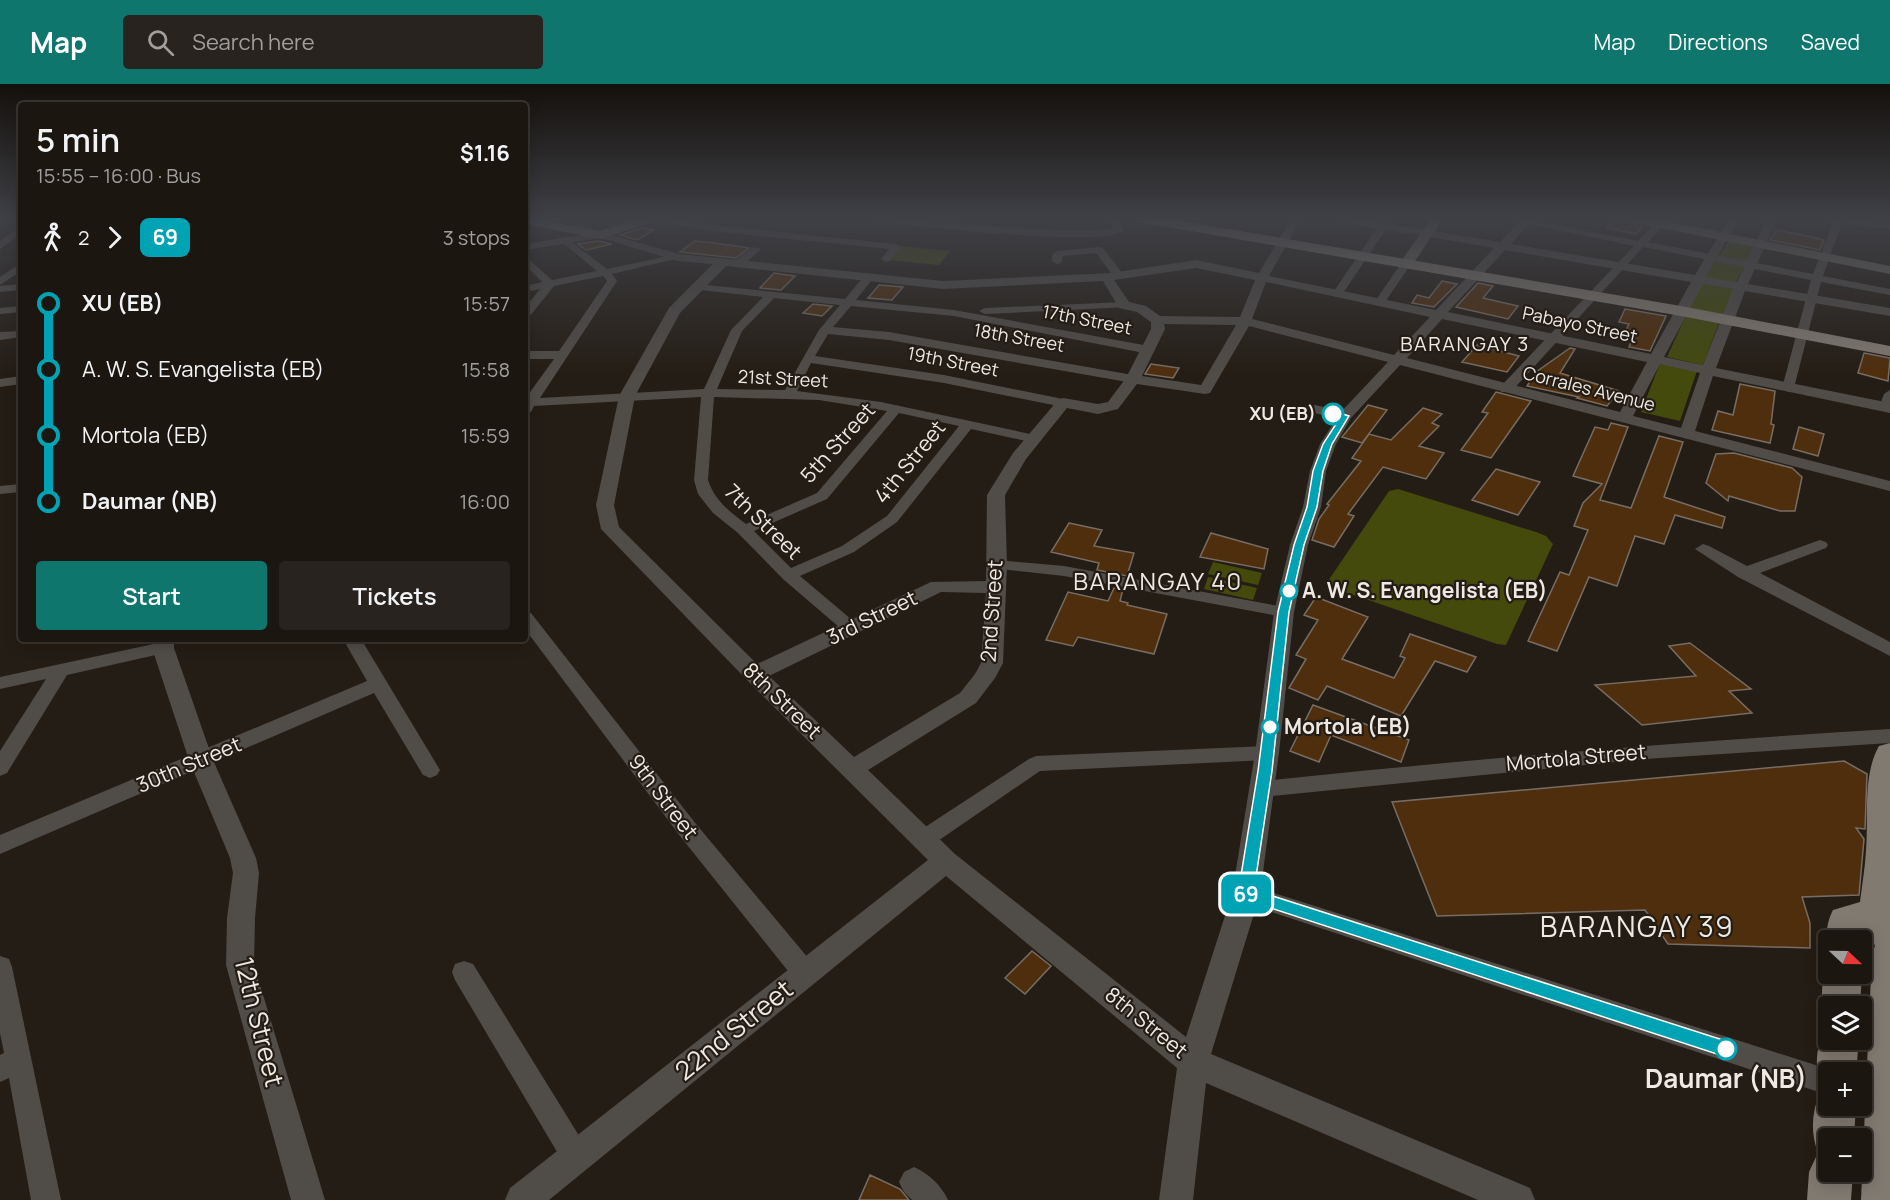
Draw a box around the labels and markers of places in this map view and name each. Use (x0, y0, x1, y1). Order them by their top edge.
place label: XU (EB) (1249, 401, 1316, 425)
marker: XU (EB) (1322, 403, 1344, 425)
place label: A. W. S. Evangelista (EB) (1302, 576, 1548, 604)
marker: A. W. S. Evangelista (EB) (1280, 582, 1298, 600)
place label: Mortola (EB) (1284, 712, 1412, 740)
marker: Mortola (EB) (1261, 718, 1279, 736)
marker: Daumar (NB) (1715, 1038, 1737, 1060)
place label: Daumar (NB) (1645, 1060, 1807, 1096)

